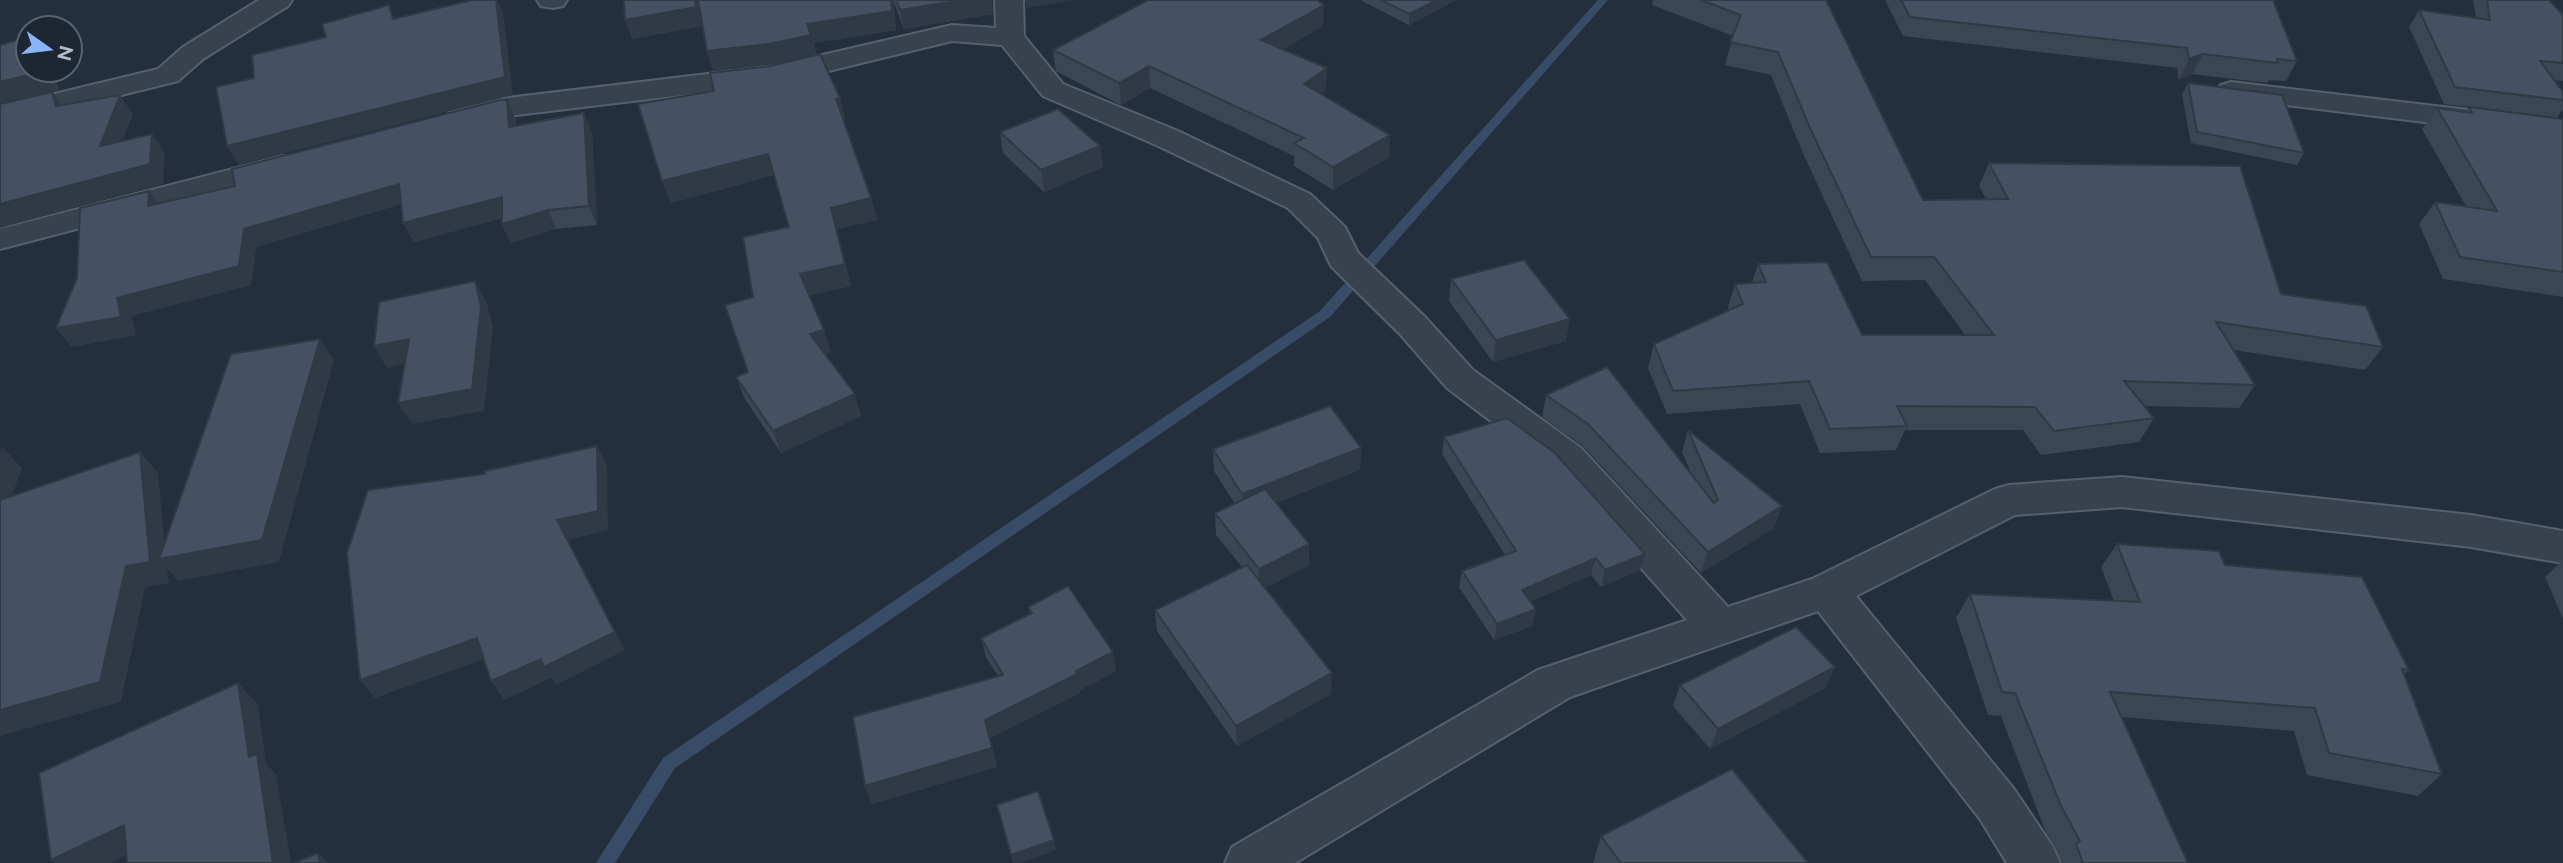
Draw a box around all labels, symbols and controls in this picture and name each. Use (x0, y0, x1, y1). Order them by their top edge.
north arrow (14, 14, 84, 84)
text: N (53, 43, 78, 63)

